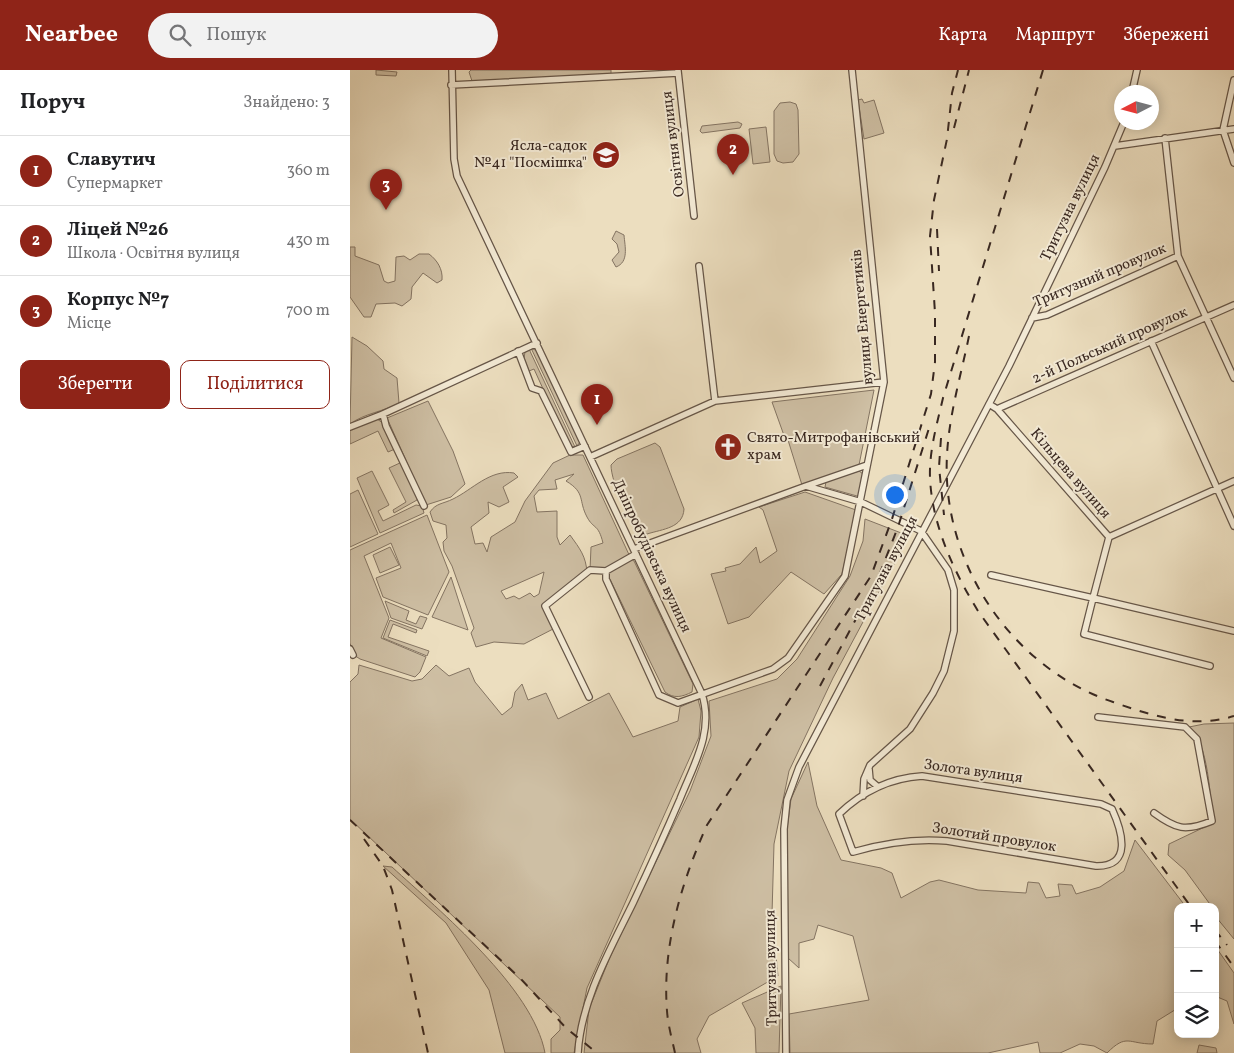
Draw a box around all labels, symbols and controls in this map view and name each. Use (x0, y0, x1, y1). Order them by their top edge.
search box (148, 13, 498, 58)
text: Nearbee (25, 18, 118, 52)
icon: search (166, 21, 194, 49)
text: Пошук (206, 22, 266, 48)
text: Карта (939, 23, 987, 48)
text: Маршрут (1015, 23, 1095, 48)
text: Збережені (1123, 23, 1209, 48)
north arrow (1114, 85, 1159, 130)
text: Поруч (20, 88, 85, 117)
street label: Освітня вулиця (657, 90, 691, 198)
text: Знайдено: 3 (243, 92, 330, 114)
pin: 2 (717, 134, 749, 175)
place label: Ясла-садок №41 "Посмішка" (474, 136, 587, 174)
school or university icon: Ясла-садок №41 "Посмішка" (591, 140, 621, 170)
text: Славутич (67, 147, 156, 173)
street label: Тритузна вулиця (1036, 151, 1106, 265)
text: 1 (33, 160, 39, 182)
text: 360 m (287, 160, 330, 182)
pin: 3 (370, 169, 402, 210)
text: Супермаркет (67, 173, 163, 195)
text: Ліцей №26 (67, 217, 168, 243)
text: 2 (32, 230, 40, 252)
text: 430 m (286, 230, 330, 252)
street label: Тритузний провулок (1030, 238, 1170, 314)
text: Школа · Освітня вулиця (67, 243, 240, 265)
street label: вулиця Енергетиків (847, 248, 879, 386)
text: Корпус №7 (67, 287, 169, 313)
text: 3 (32, 300, 40, 322)
text: 700 m (286, 300, 330, 322)
street label: 2-й Польський провулок (1029, 302, 1191, 390)
text: Місце (67, 313, 111, 335)
button: Зберегти (20, 360, 170, 409)
button: Поділитися (180, 360, 330, 409)
pin: 1 (581, 384, 613, 425)
street label: Кільцева вулиця (1025, 424, 1115, 524)
place label: Свято-Митрофанівський храм (747, 428, 920, 466)
church icon: Свято-Митрофанівський храм (713, 432, 743, 462)
street label: Дніпробудівська вулиця (606, 476, 696, 636)
your location (882, 482, 908, 508)
street label: Тритузна вулиця (850, 512, 924, 625)
street label: Золота вулиця (922, 755, 1024, 789)
street label: Золотий провулок (930, 818, 1058, 858)
map controls (1174, 903, 1219, 1038)
button: + (1174, 903, 1219, 948)
street label: Тритузна вулиця (760, 909, 784, 1027)
button: − (1174, 948, 1219, 993)
button: layers (1174, 993, 1219, 1038)

